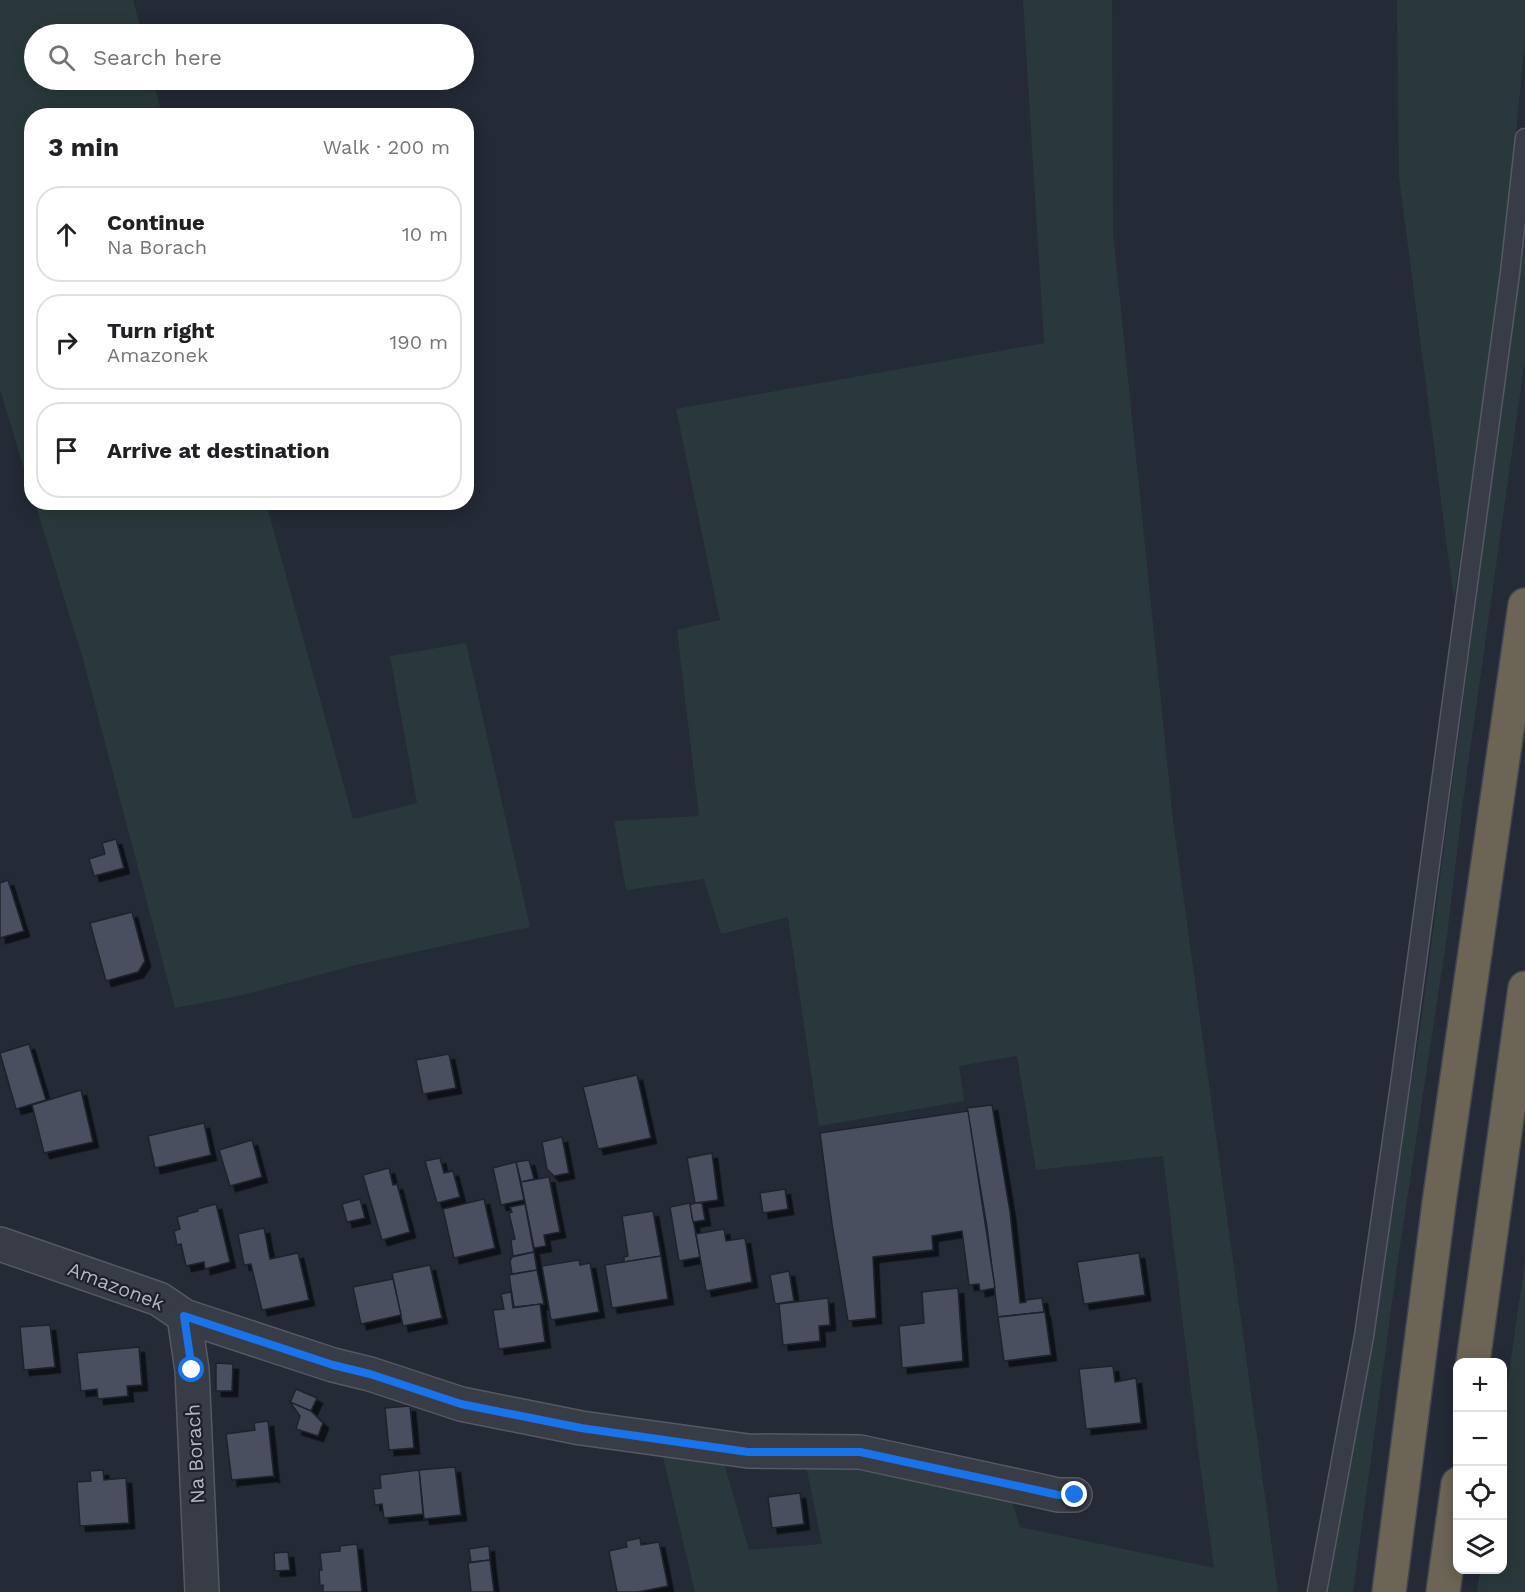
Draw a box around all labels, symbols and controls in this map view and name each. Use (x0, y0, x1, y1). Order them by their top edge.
search box (24, 24, 474, 90)
icon: search (45, 41, 78, 74)
text: Search here (93, 45, 222, 70)
text: 3 min (48, 132, 119, 162)
text: Walk · 200 m (323, 135, 450, 159)
text: Continue (107, 210, 205, 235)
icon: ahead (50, 218, 83, 251)
text: 10 m (402, 222, 448, 246)
text: Na Borach (107, 235, 207, 259)
text: Turn right (107, 318, 214, 343)
icon: right (50, 326, 83, 359)
text: 190 m (390, 330, 448, 354)
text: Amazonek (107, 343, 208, 367)
icon: arrive (50, 434, 83, 467)
text: Arrive at destination (107, 438, 330, 463)
street label: Amazonek (64, 1257, 168, 1315)
route start (178, 1356, 204, 1382)
map controls (1453, 1358, 1507, 1574)
button: + (1453, 1358, 1507, 1412)
street label: Na Borach (180, 1403, 210, 1505)
button: − (1453, 1412, 1507, 1466)
button: locate (1453, 1466, 1507, 1520)
route end (1061, 1481, 1087, 1507)
button: layers (1453, 1520, 1507, 1574)

